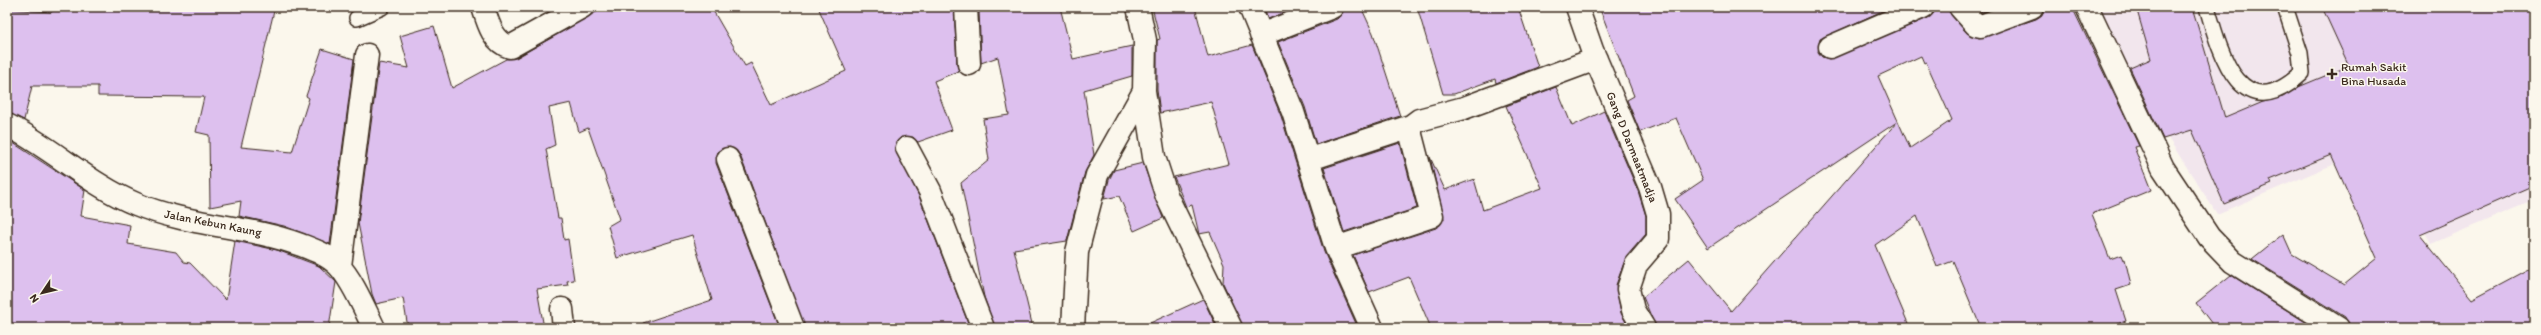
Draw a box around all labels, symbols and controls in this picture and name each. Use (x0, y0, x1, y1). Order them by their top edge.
place label: Rumah Sakit Bina Husada (2341, 60, 2407, 88)
marker: Rumah Sakit Bina Husada (2326, 68, 2338, 80)
street label: Gang D Darmaatmadja (1603, 90, 1661, 204)
street label: Jalan Kebun Kaung (163, 207, 264, 239)
north arrow (22, 273, 62, 313)
text: N (27, 292, 42, 305)

